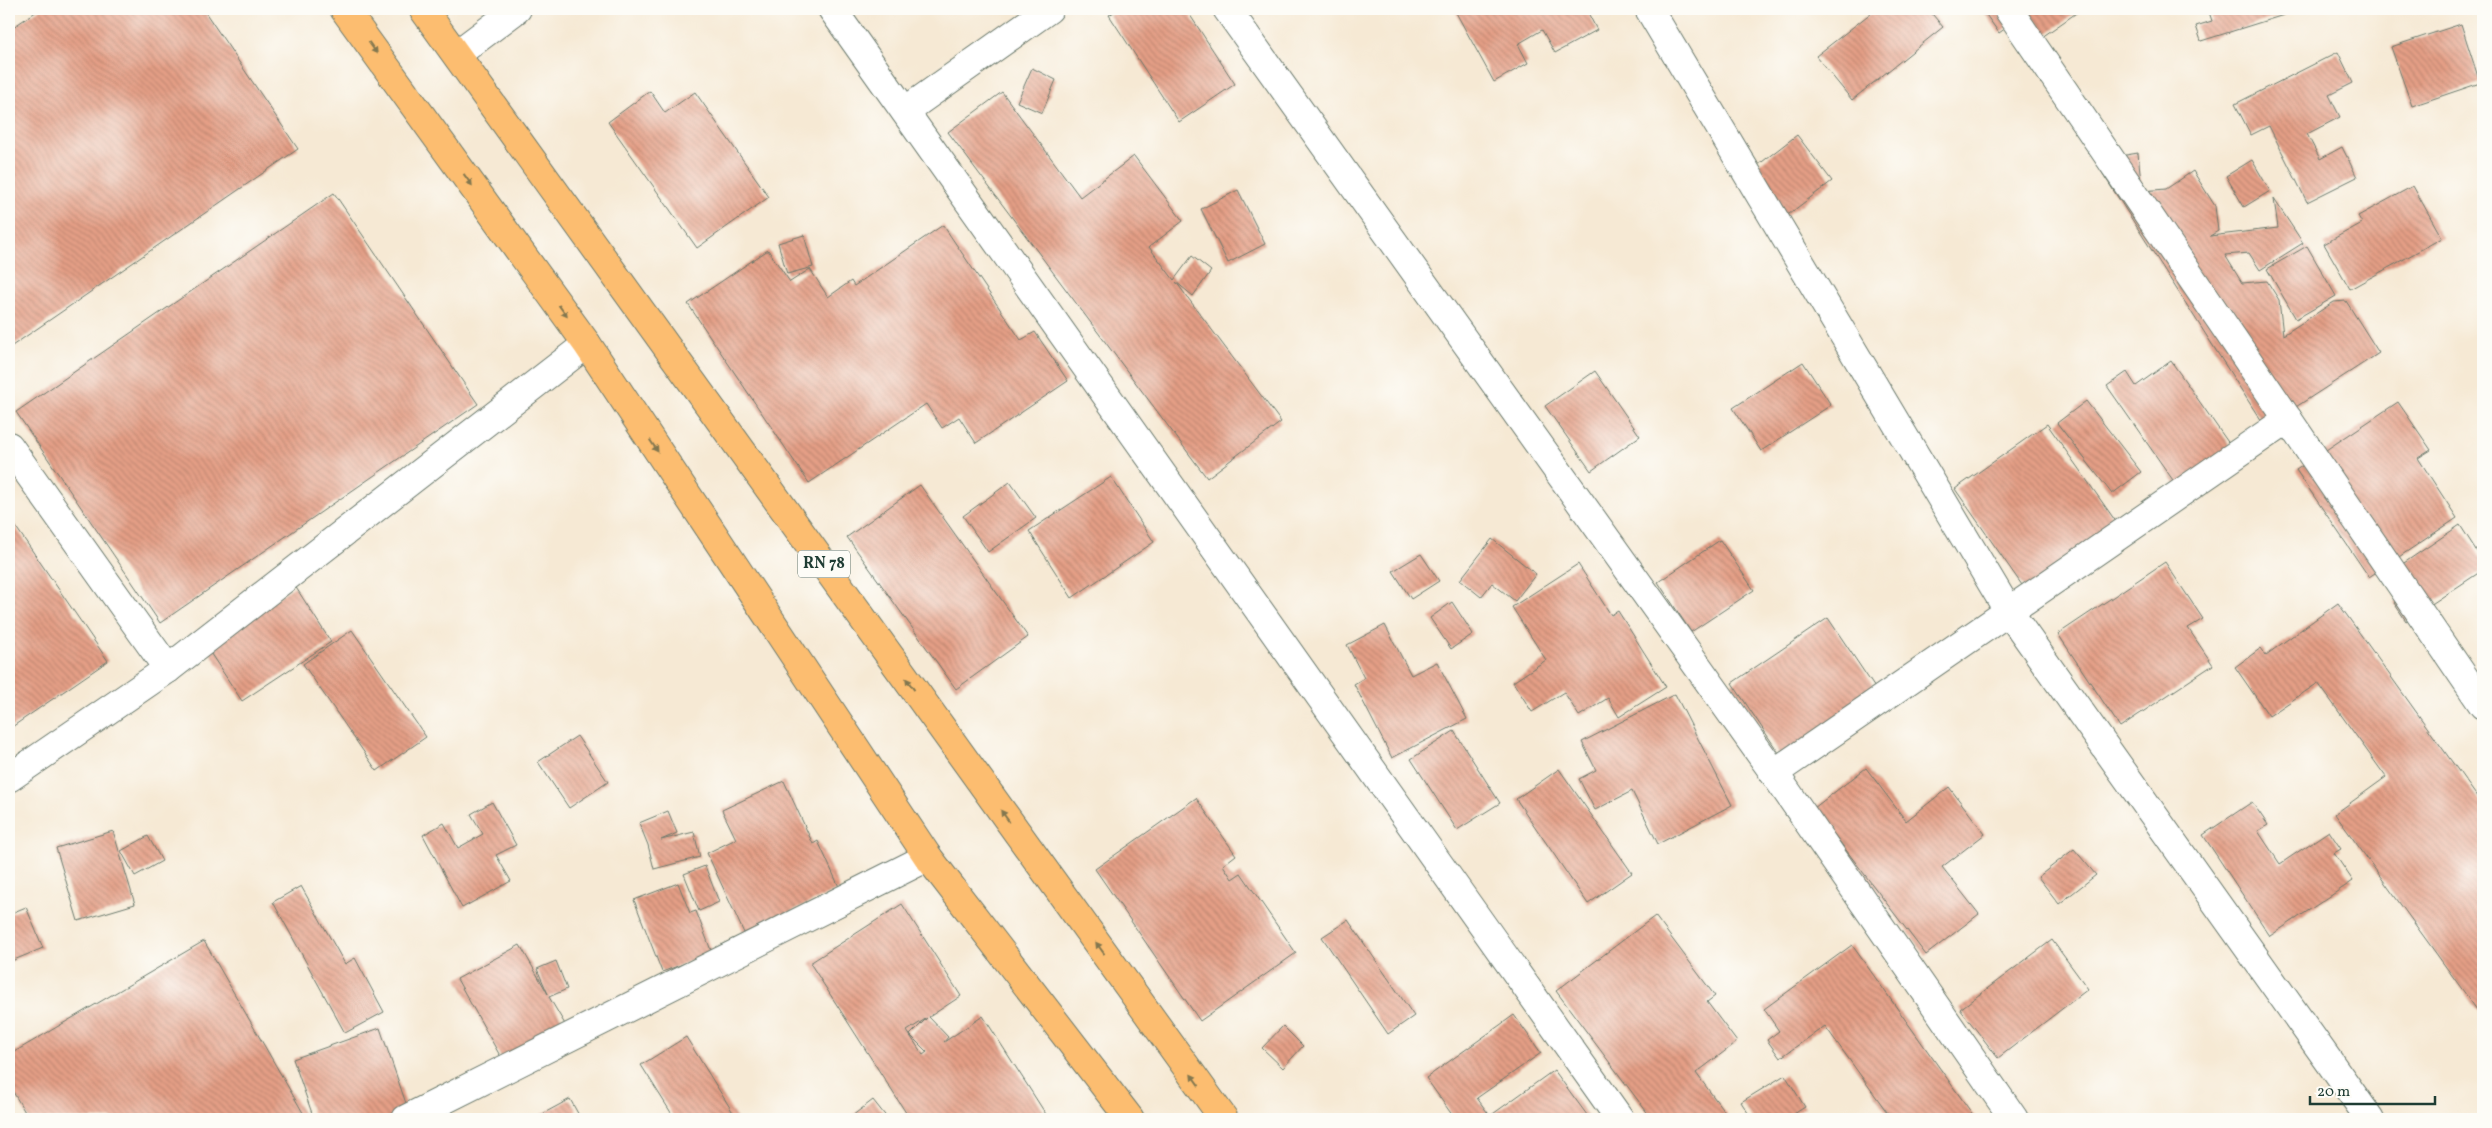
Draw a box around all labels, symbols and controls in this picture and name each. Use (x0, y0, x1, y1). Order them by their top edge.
one-way arrow (367, 41, 378, 54)
one-way arrow (463, 173, 473, 187)
one-way arrow (558, 304, 568, 318)
one-way arrow (650, 439, 659, 452)
road number: RN 78 (798, 550, 850, 578)
one-way arrow (905, 678, 916, 691)
one-way arrow (1000, 809, 1010, 823)
one-way arrow (1095, 941, 1105, 955)
one-way arrow (1190, 1073, 1200, 1087)
scale bar (2310, 1073, 2434, 1105)
text: 20 m (2317, 1082, 2350, 1103)

